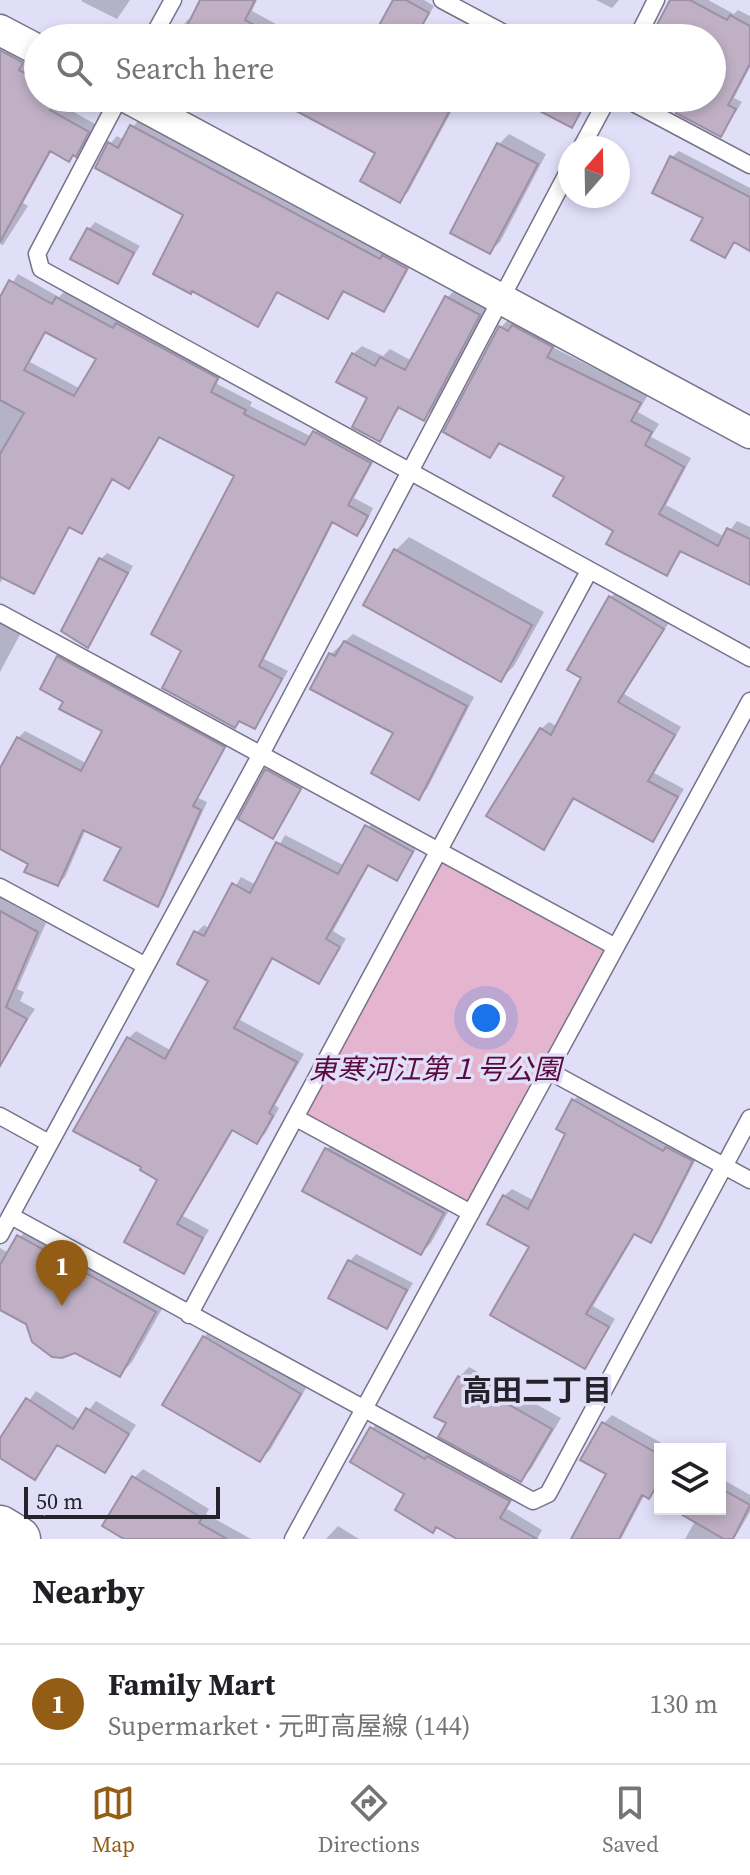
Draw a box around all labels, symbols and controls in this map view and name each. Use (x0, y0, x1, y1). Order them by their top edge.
search box (24, 24, 726, 112)
icon: search (52, 46, 96, 90)
text: Search here (116, 48, 274, 89)
north arrow (558, 136, 630, 208)
your location (466, 998, 506, 1038)
park label: 東寒河江第１号公園 (309, 1050, 565, 1088)
pin: 1 (36, 1240, 88, 1306)
district label: 高田二丁目 (462, 1370, 612, 1411)
map controls (654, 1443, 726, 1515)
button: layers (654, 1443, 726, 1515)
scale bar (24, 1483, 220, 1519)
text: 50 m (36, 1486, 83, 1516)
text: Nearby (32, 1568, 145, 1614)
text: Family Mart (108, 1664, 275, 1705)
text: 1 (51, 1686, 65, 1722)
text: 130 m (650, 1686, 718, 1722)
text: Supermarket · 元町高屋線 (144) (108, 1708, 471, 1744)
tab: Map (91, 1781, 135, 1859)
tab: Directions (318, 1781, 420, 1859)
tab: Saved (602, 1781, 659, 1859)

